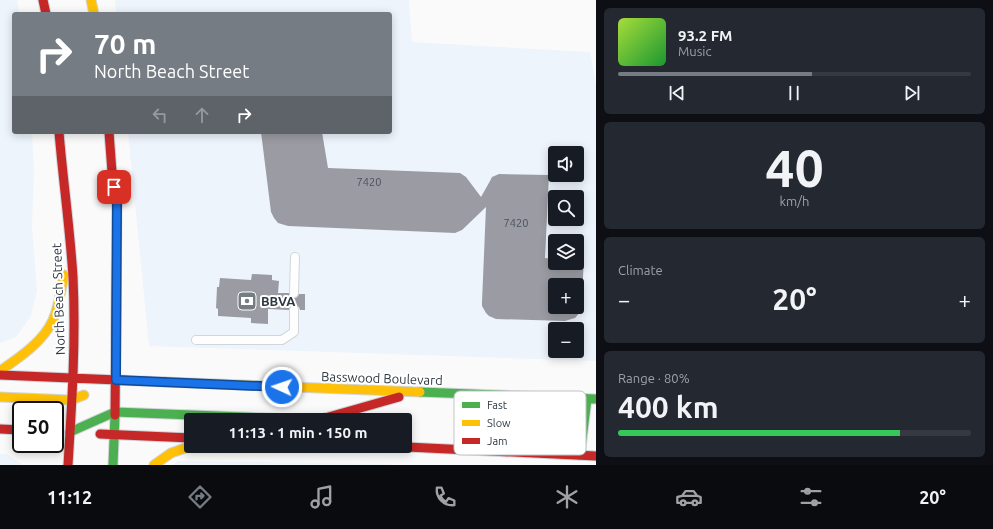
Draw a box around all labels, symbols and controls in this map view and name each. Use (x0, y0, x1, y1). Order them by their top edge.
text: 93.2 FM (678, 27, 732, 44)
icon: right (28, 28, 80, 80)
text: 70 m (94, 28, 156, 59)
text: Music (678, 44, 712, 58)
text: North Beach Street (94, 61, 249, 81)
icon: previous (666, 82, 688, 104)
icon: pause (783, 82, 805, 104)
icon: next (901, 82, 923, 104)
icon: left (149, 104, 171, 126)
icon: ahead (191, 104, 213, 126)
icon: right (233, 104, 255, 126)
text: 40 (765, 139, 824, 197)
map controls (548, 146, 584, 358)
button: sound (548, 146, 584, 182)
pin (97, 170, 131, 204)
icon: arrive (103, 176, 125, 198)
house number: 7420 (357, 176, 381, 188)
button: search (548, 190, 584, 226)
text: km/h (779, 194, 810, 208)
house number: 7420 (504, 217, 528, 229)
button: layers (548, 234, 584, 270)
street label: North Beach Street (49, 243, 67, 355)
text: Climate (618, 263, 663, 277)
button: + (548, 278, 584, 314)
text: 20° (772, 282, 817, 316)
text: − (618, 287, 630, 312)
text: + (959, 287, 971, 312)
bank icon: BBVA (236, 290, 258, 312)
place label: BBVA (261, 294, 296, 308)
button: − (548, 322, 584, 358)
position arrow (261, 366, 303, 408)
street label: Basswood Boulevard (321, 369, 443, 387)
text: Range · 80% (618, 371, 690, 385)
text: 400 km (618, 390, 719, 424)
legend (454, 391, 586, 455)
text: Fast (487, 399, 508, 411)
speed limit sign: 50 (12, 401, 64, 453)
text: Slow (487, 417, 511, 429)
text: 11:13 · 1 min · 150 m (229, 424, 367, 441)
text: Jam (487, 435, 508, 447)
icon: directions (186, 483, 214, 511)
icon: music (308, 483, 336, 511)
icon: phone (431, 483, 459, 511)
icon: climate (553, 483, 581, 511)
icon: car (675, 483, 703, 511)
icon: filters (797, 483, 825, 511)
text: 11:12 (47, 487, 92, 507)
text: 20° (919, 487, 946, 507)

